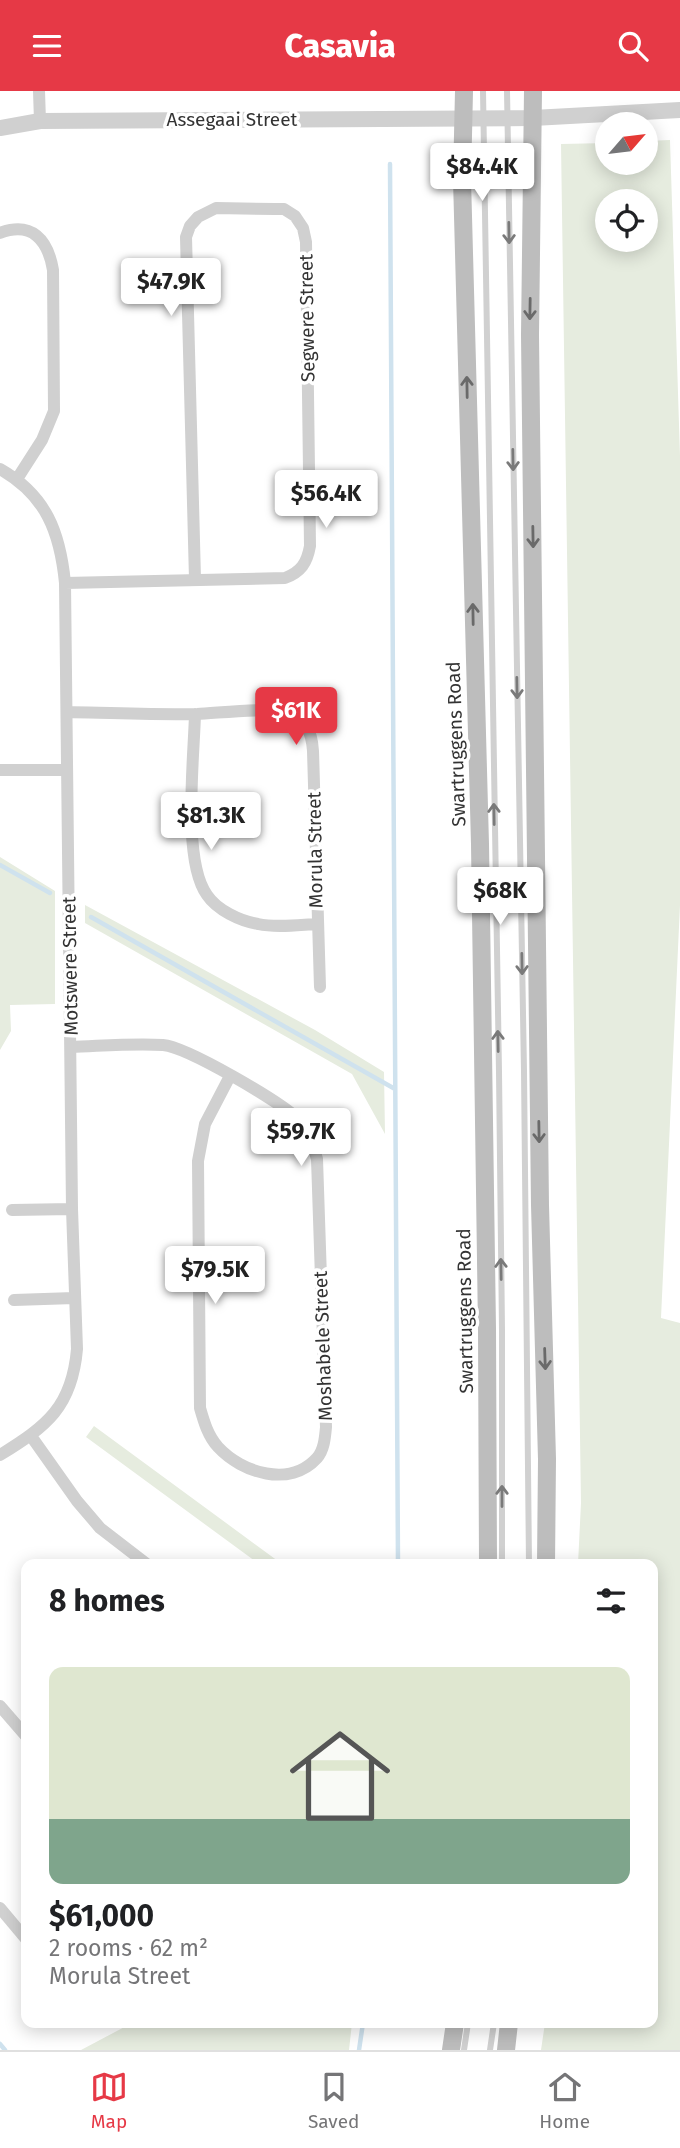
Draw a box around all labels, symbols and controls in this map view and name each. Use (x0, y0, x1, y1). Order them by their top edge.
icon: menu (28, 27, 66, 65)
text: Casavia (284, 27, 396, 65)
icon: search (614, 27, 652, 65)
street label: Assegaai Street (167, 108, 298, 131)
north arrow (595, 112, 658, 175)
map controls (595, 112, 658, 252)
pin: $84.4K (425, 143, 539, 203)
text: $84.4K (446, 152, 518, 180)
button: locate (595, 189, 658, 252)
one-way arrow (503, 221, 516, 244)
street label: Segwere Street (294, 254, 320, 382)
pin: $47.9K (114, 259, 228, 318)
text: $47.9K (137, 267, 205, 295)
one-way arrow (524, 297, 537, 320)
one-way arrow (460, 376, 474, 399)
one-way arrow (507, 448, 520, 471)
pin: $56.4K (269, 471, 383, 530)
text: $56.4K (291, 479, 361, 507)
one-way arrow (526, 525, 540, 548)
one-way arrow (467, 603, 480, 626)
street label: Swartruggens Road (442, 661, 470, 827)
one-way arrow (510, 676, 524, 699)
pin: $61K (255, 687, 337, 747)
text: $61K (271, 696, 321, 724)
street label: Morula Street (302, 791, 328, 909)
pin: $81.3K (154, 793, 268, 852)
text: $81.3K (177, 801, 245, 829)
one-way arrow (488, 803, 501, 826)
pin: $68K (459, 867, 541, 927)
text: $68K (473, 876, 527, 904)
street label: Motswere Street (57, 896, 83, 1036)
one-way arrow (515, 952, 529, 975)
one-way arrow (492, 1030, 505, 1053)
pin: $59.7K (244, 1109, 358, 1168)
text: $59.7K (267, 1117, 335, 1145)
one-way arrow (533, 1120, 546, 1143)
street label: Swartruggens Road (452, 1228, 478, 1394)
pin: $79.5K (158, 1247, 272, 1306)
text: $79.5K (181, 1255, 249, 1283)
one-way arrow (495, 1258, 508, 1281)
street label: Moshabele Street (309, 1270, 337, 1421)
one-way arrow (538, 1347, 551, 1370)
one-way arrow (495, 1485, 509, 1508)
icon: filters (592, 1582, 630, 1620)
text: 8 homes (49, 1583, 165, 1619)
icon: home (277, 1713, 403, 1839)
text: $61,000 (49, 1898, 154, 1934)
text: 2 rooms · 62 m² (49, 1934, 208, 1962)
text: Morula Street (49, 1962, 190, 1990)
tab: Map (90, 2068, 128, 2133)
tab: Saved (308, 2068, 359, 2133)
tab: Home (539, 2068, 590, 2133)

